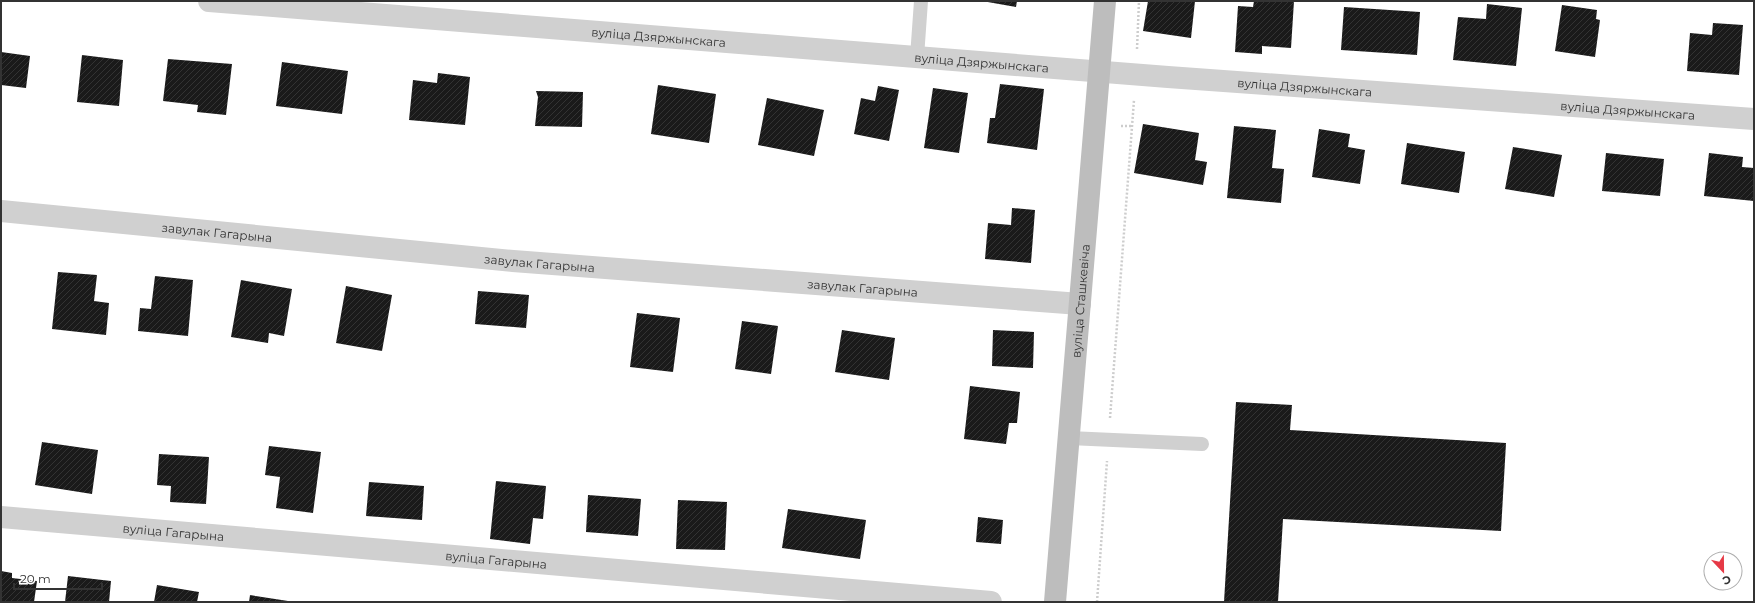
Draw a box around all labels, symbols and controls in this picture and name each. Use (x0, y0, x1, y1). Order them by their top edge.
street label: вуліца Дзяржынскага (591, 24, 726, 49)
street label: вуліца Дзяржынскага (914, 49, 1049, 75)
street label: вуліца Дзяржынскага (1237, 74, 1373, 99)
street label: вуліца Дзяржынскага (1560, 98, 1696, 122)
street label: завулак Гагарына (161, 219, 273, 245)
street label: вуліца Сташкевіча (1068, 244, 1092, 359)
street label: завулак Гагарына (484, 251, 595, 275)
street label: завулак Гагарына (807, 276, 918, 299)
street label: вуліца Гагарына (122, 520, 225, 544)
street label: вуліца Гагарына (445, 548, 548, 571)
north arrow (1703, 551, 1743, 591)
scale bar (14, 565, 102, 591)
text: 20 m (20, 571, 51, 586)
text: С (1720, 572, 1733, 588)

